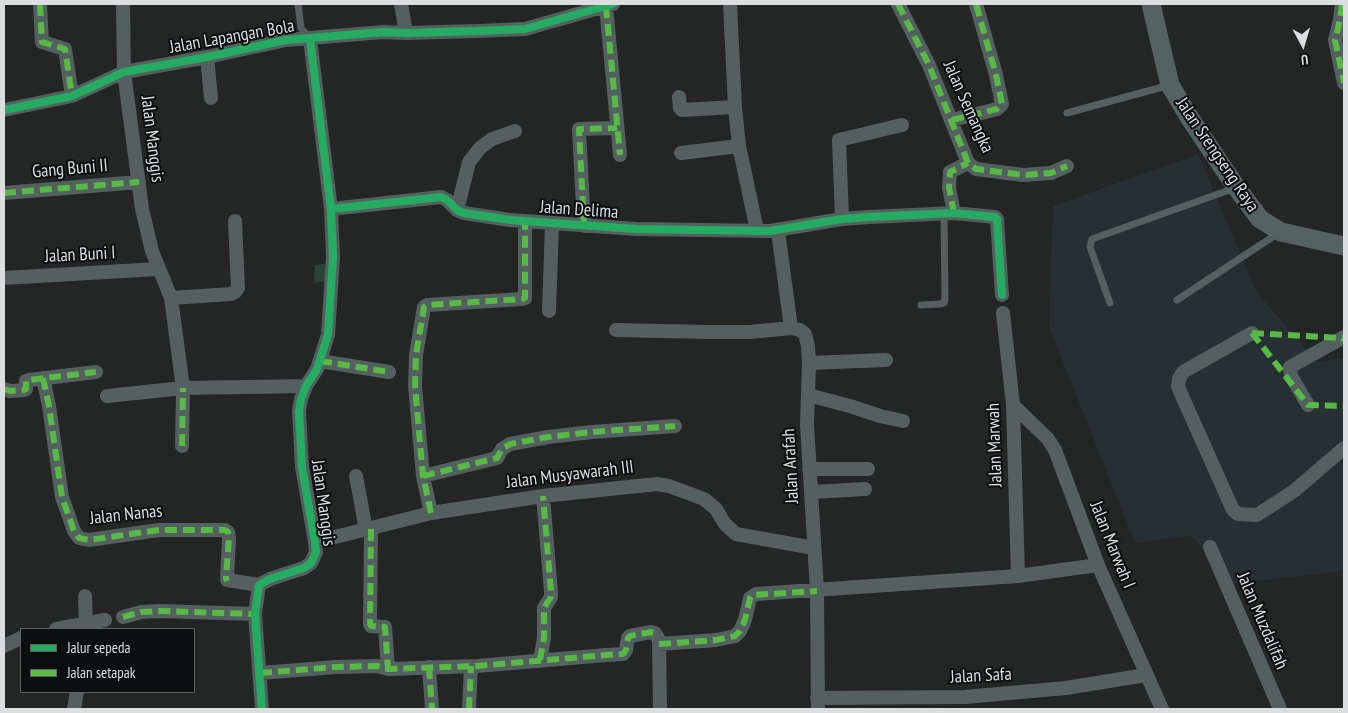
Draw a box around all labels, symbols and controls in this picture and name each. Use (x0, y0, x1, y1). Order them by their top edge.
street label: Jalan Lapangan Bola (168, 15, 296, 59)
north arrow (1278, 20, 1328, 70)
text: U (1300, 51, 1309, 69)
street label: Jalan Semangka (938, 58, 998, 156)
street label: Jalan Srengseng Raya (1171, 94, 1263, 216)
street label: Jalan Manggis (136, 95, 168, 183)
street label: Gang Buni II (31, 155, 109, 183)
street label: Jalan Delima (539, 196, 619, 224)
street label: Jalan Buni I (44, 242, 116, 268)
street label: Jalan Marwah (983, 403, 1007, 487)
street label: Jalan Arafah (778, 428, 804, 504)
street label: Jalan Musyawarah III (505, 456, 635, 494)
street label: Jalan Manggis (306, 459, 340, 547)
street label: Jalan Marwah I (1085, 498, 1139, 592)
street label: Jalan Nanas (89, 500, 163, 530)
street label: Jalan Muzdalifah (1232, 569, 1292, 673)
legend (20, 628, 195, 693)
text: Jalur sepeda (67, 638, 130, 657)
text: Jalan setapak (67, 663, 136, 682)
street label: Jalan Safa (950, 664, 1012, 688)

